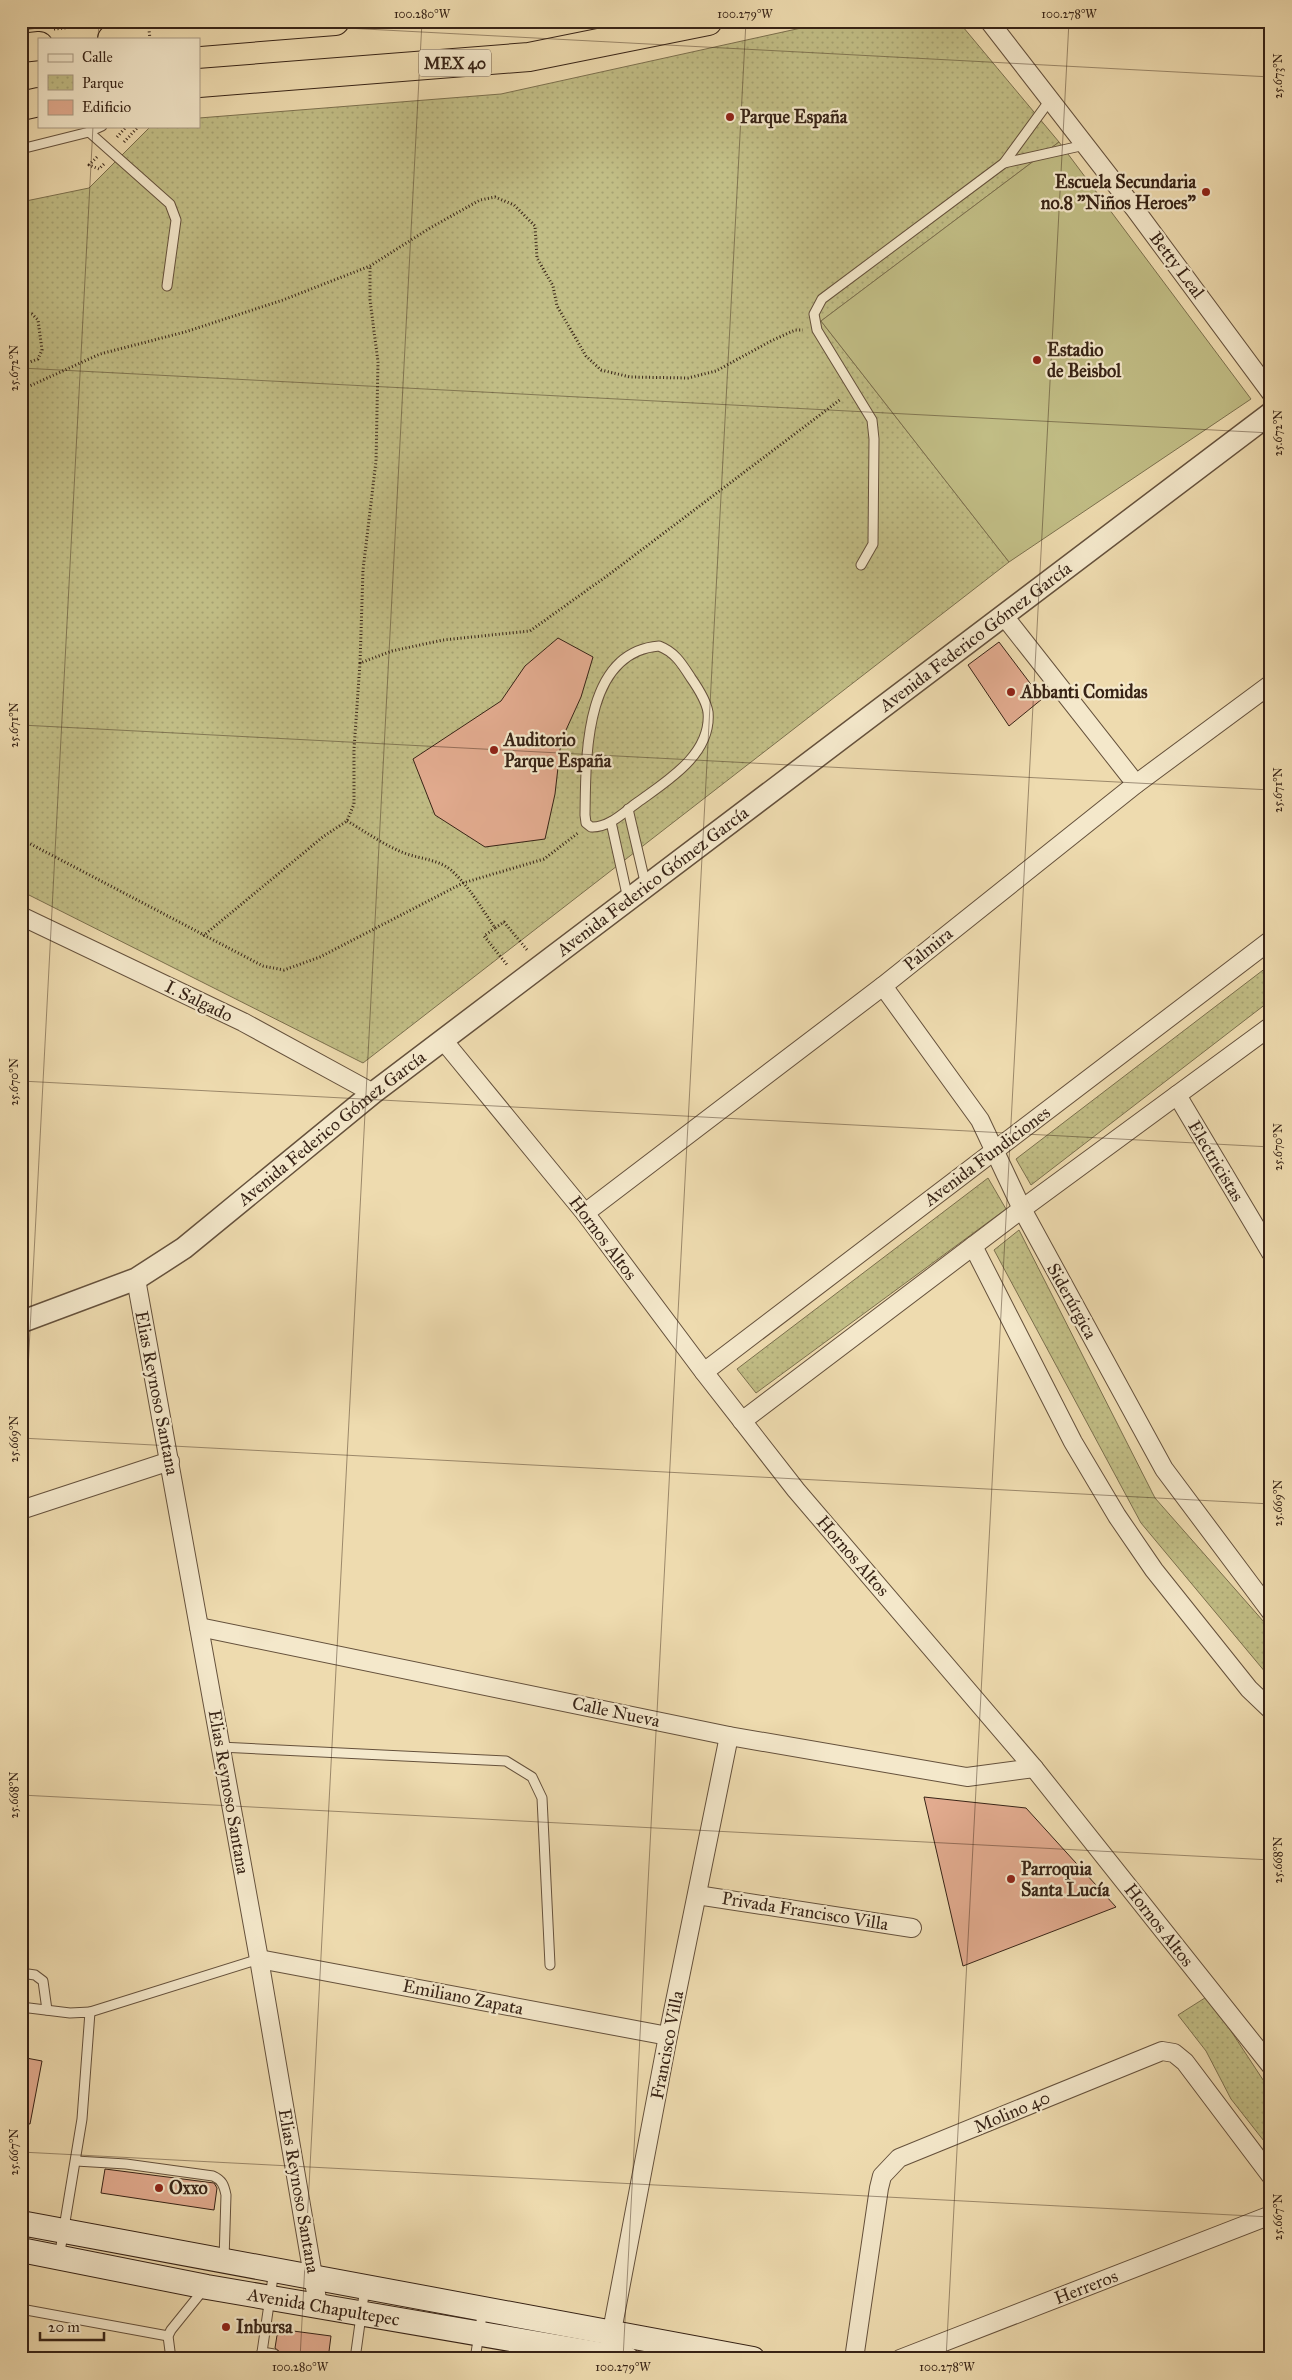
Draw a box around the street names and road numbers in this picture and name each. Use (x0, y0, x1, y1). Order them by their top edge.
road number: MEX 40 (419, 49, 491, 76)
street label: Betty Leal (1145, 227, 1209, 303)
street label: Avenida Federico Gómez García (874, 557, 1076, 717)
street label: Avenida Federico Gómez García (551, 801, 753, 962)
street label: Palmira (899, 922, 957, 975)
street label: I. Salgado (161, 975, 236, 1028)
street label: Avenida Federico Gómez García (232, 1046, 430, 1211)
street label: Avenida Fundiciones (919, 1101, 1055, 1211)
street label: Electricistas (1183, 1117, 1249, 1205)
street label: Hornos Altos (564, 1192, 642, 1284)
street label: Siderúrgica (1041, 1259, 1102, 1344)
street label: Elias Reynoso Santana (130, 1309, 184, 1477)
street label: Hornos Altos (812, 1511, 894, 1601)
street label: Calle Nueva (570, 1692, 662, 1732)
street label: Elias Reynoso Santana (204, 1708, 254, 1876)
street label: Hornos Altos (1120, 1879, 1198, 1971)
street label: Privada Francisco Villa (720, 1887, 890, 1935)
street label: Emiliano Zapata (401, 1975, 526, 2020)
street label: Francisco Villa (646, 1989, 688, 2101)
street label: Molino 40 (971, 2086, 1053, 2138)
street label: Elias Reynoso Santana (274, 2107, 324, 2275)
street label: Herreros (1051, 2265, 1121, 2309)
street label: Avenida Chapultepec (245, 2283, 402, 2331)

